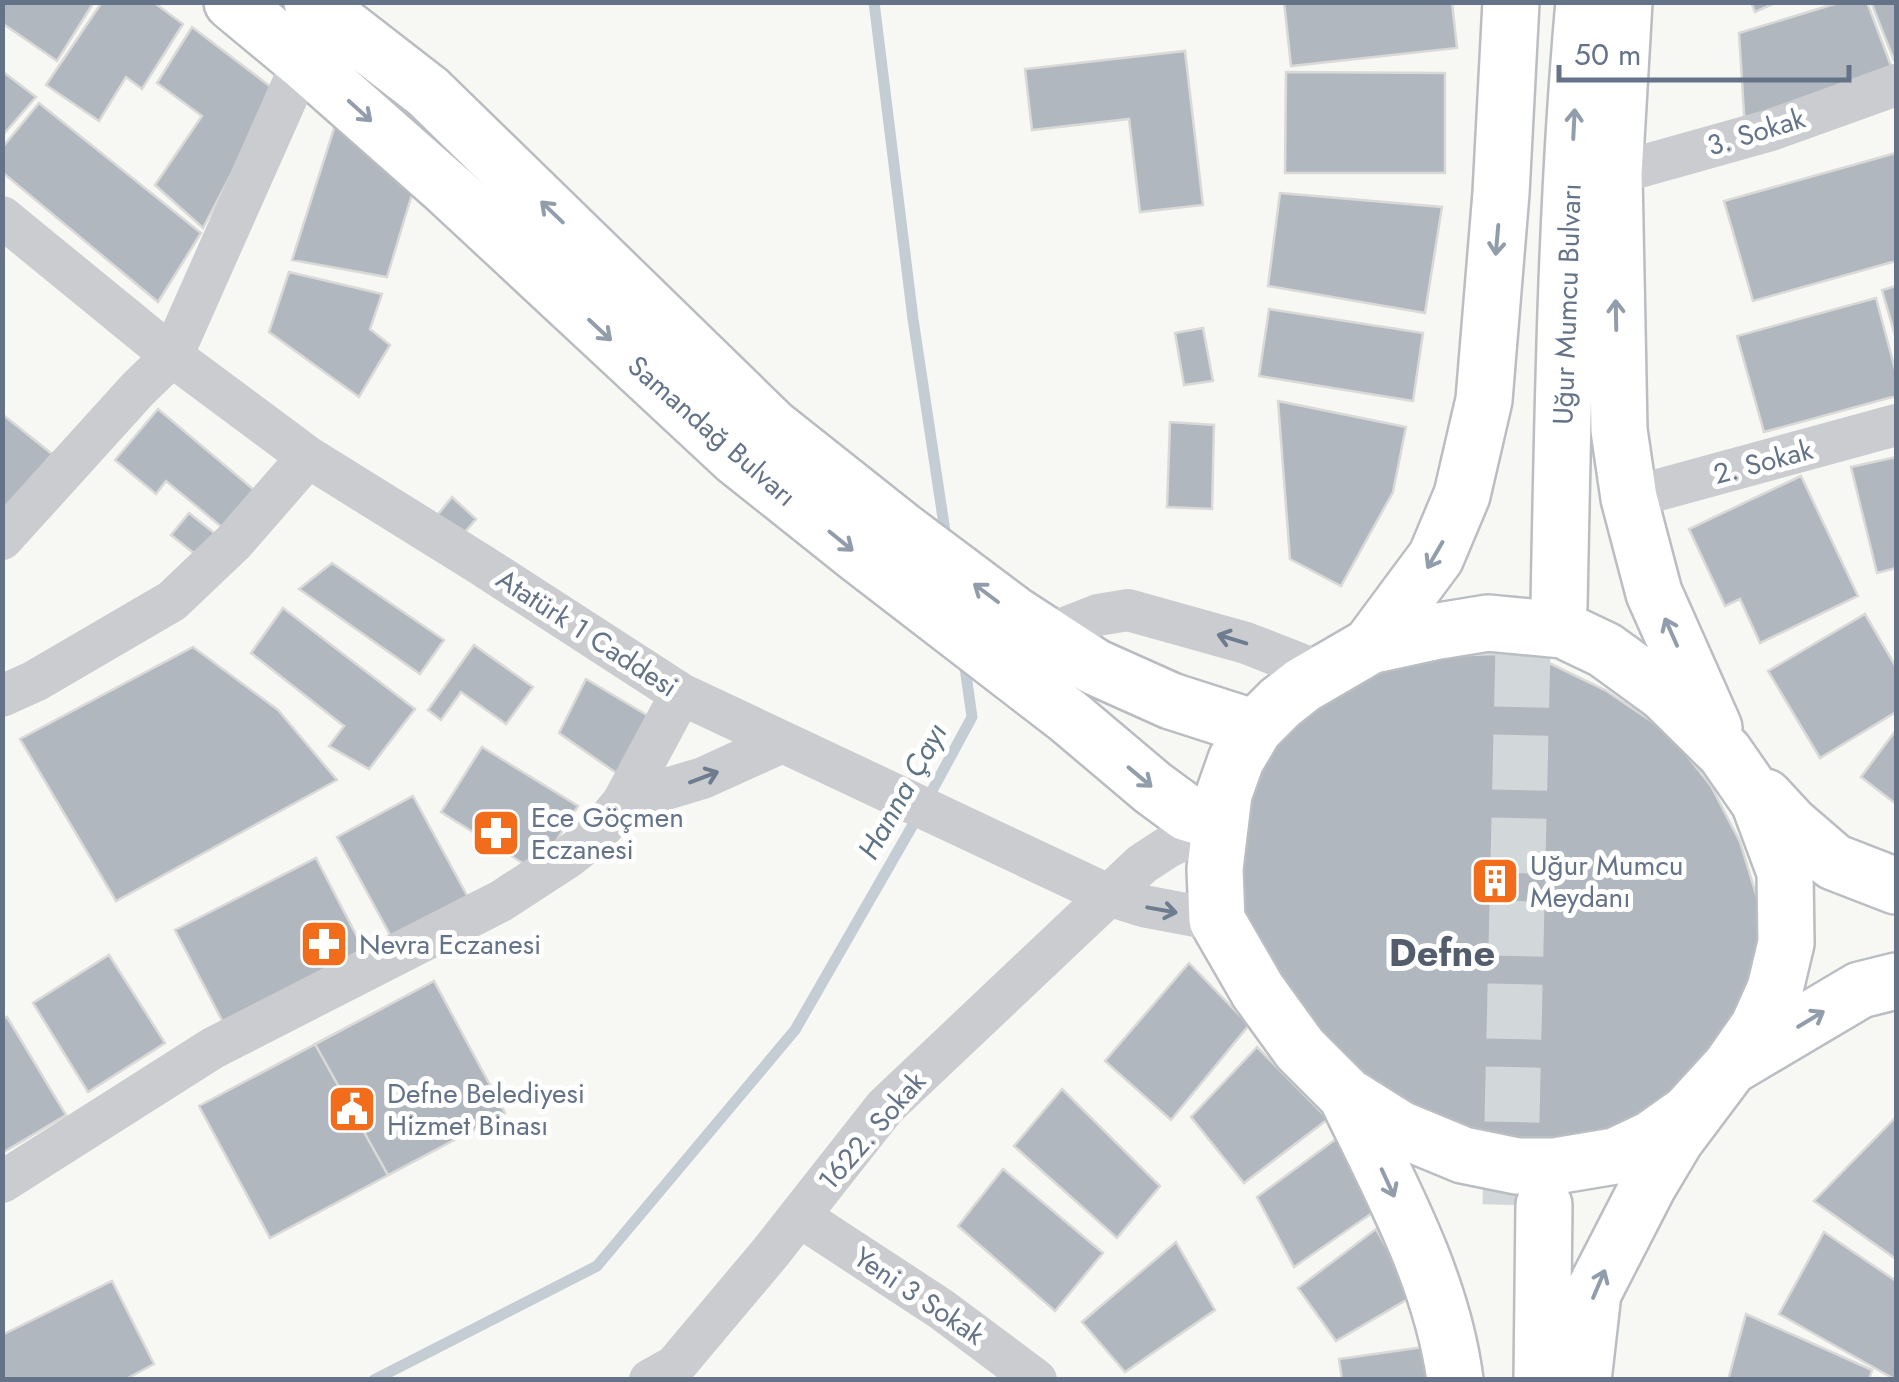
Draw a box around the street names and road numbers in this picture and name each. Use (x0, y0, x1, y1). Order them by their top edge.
street label: 3. Sokak (1702, 98, 1811, 166)
street label: Uğur Mumcu Bulvarı (1542, 183, 1592, 425)
street label: Samandağ Bulvarı (619, 346, 805, 516)
street label: 2. Sokak (1709, 429, 1818, 495)
street label: Atatürk 1 Caddesi (488, 559, 686, 707)
street label: 1622. Sokak (809, 1062, 936, 1200)
street label: Yeni 3 Sokak (845, 1237, 993, 1355)

